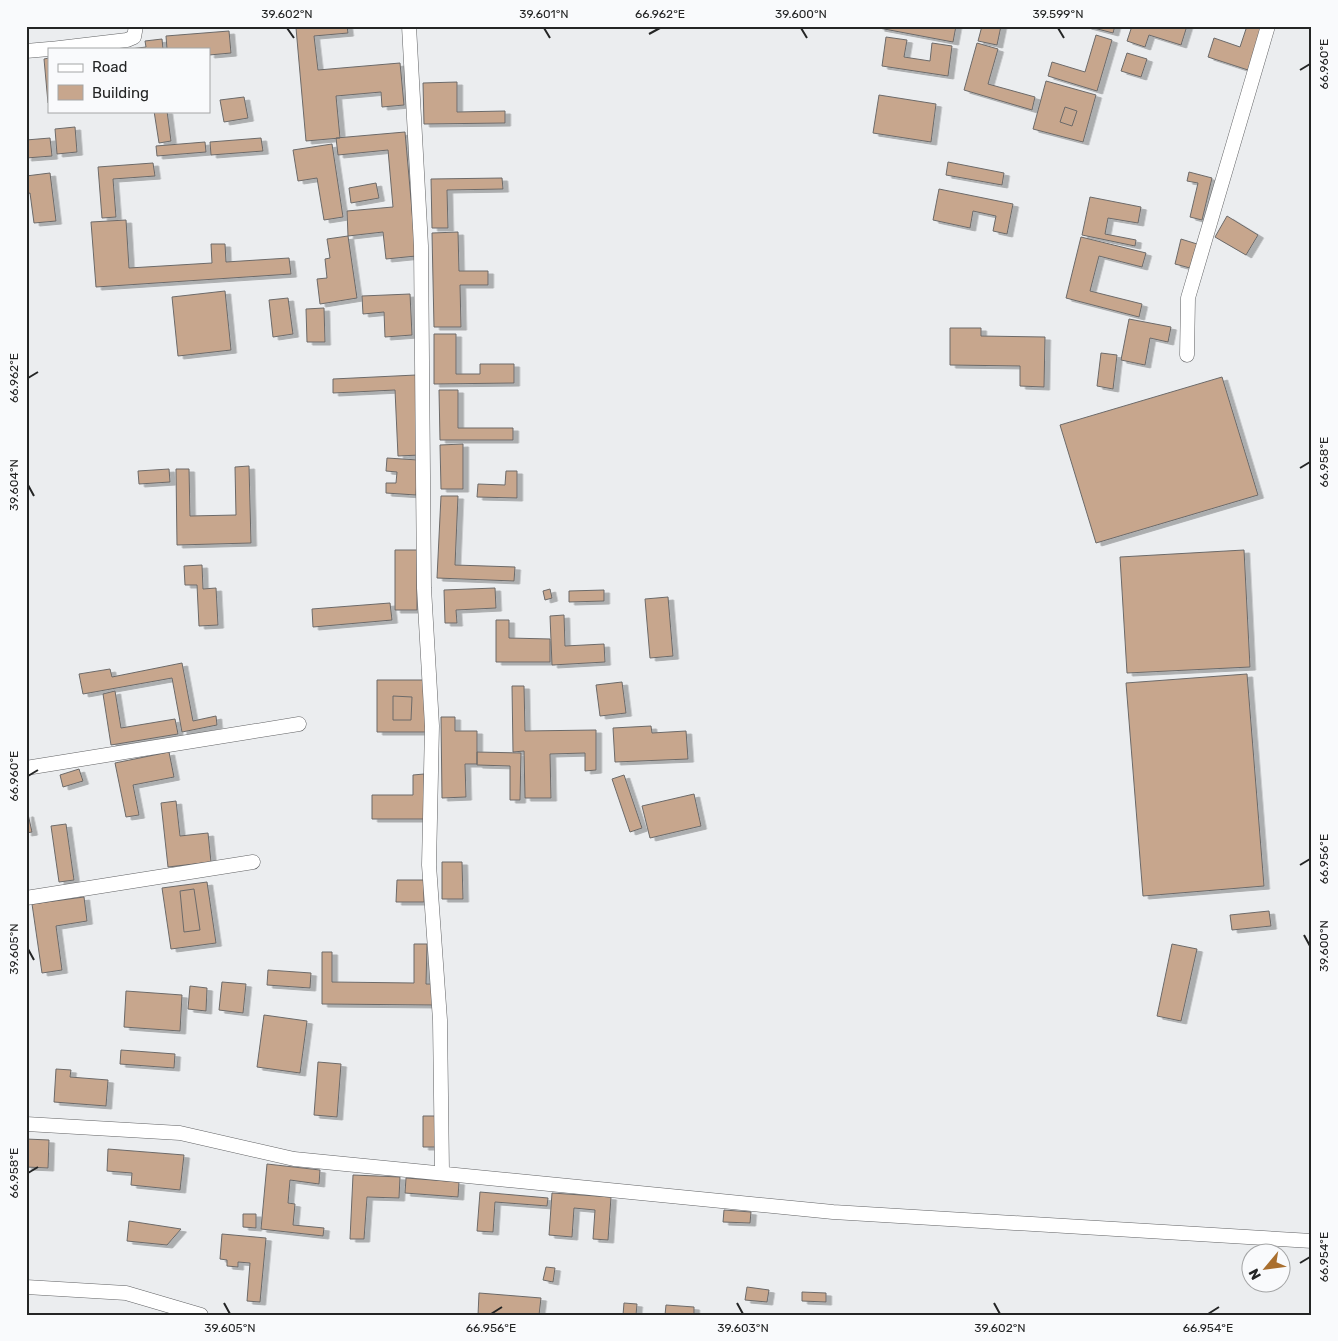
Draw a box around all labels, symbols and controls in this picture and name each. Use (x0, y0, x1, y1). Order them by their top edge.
text: 39.602°N (261, 7, 313, 21)
text: 39.601°N (519, 7, 569, 21)
text: 66.962°E (635, 7, 685, 21)
text: 39.600°N (775, 7, 827, 21)
text: 39.599°N (1033, 7, 1083, 21)
text: 66.960°E (1317, 39, 1331, 89)
legend (48, 48, 210, 112)
text: Road (92, 58, 128, 76)
text: Building (92, 84, 149, 102)
text: 66.962°E (7, 353, 21, 403)
text: 66.958°E (1317, 437, 1331, 487)
text: 39.604°N (7, 459, 21, 511)
text: 66.960°E (7, 751, 21, 801)
text: 66.956°E (1317, 834, 1331, 884)
text: 39.600°N (1317, 920, 1331, 972)
text: 39.605°N (7, 923, 21, 975)
text: 66.958°E (7, 1148, 21, 1198)
text: 66.954°E (1317, 1232, 1331, 1282)
north arrow (1240, 1244, 1290, 1294)
text: N (1245, 1266, 1265, 1283)
text: 39.605°N (204, 1321, 256, 1335)
text: 66.956°E (466, 1321, 516, 1335)
text: 39.603°N (717, 1321, 769, 1335)
text: 39.602°N (974, 1321, 1026, 1335)
text: 66.954°E (1183, 1321, 1233, 1335)

